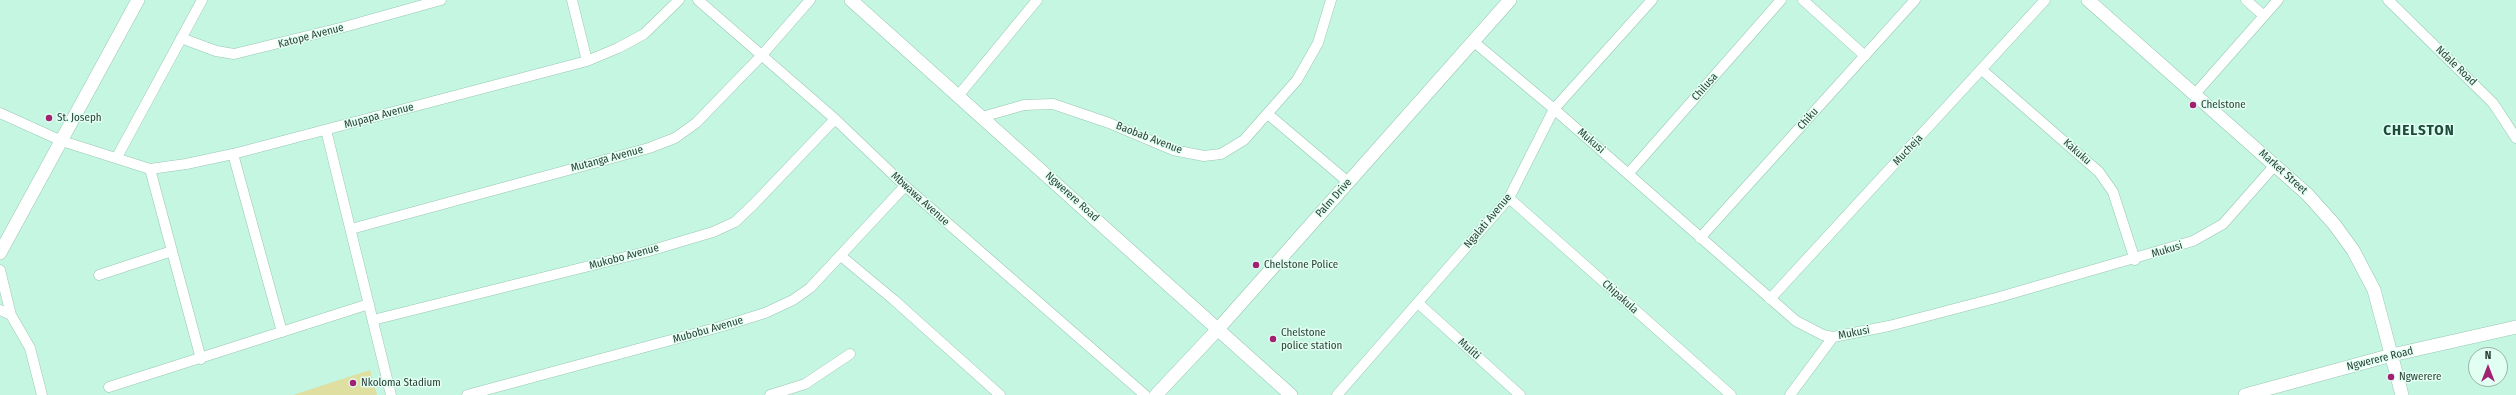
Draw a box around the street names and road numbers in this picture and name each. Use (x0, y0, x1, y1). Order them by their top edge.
street label: Katope Avenue (277, 21, 345, 51)
street label: Ndale Road (2433, 43, 2479, 89)
street label: Chilusa (1689, 70, 1721, 104)
street label: Mupapa Avenue (343, 100, 415, 132)
street label: Chiku (1795, 105, 1821, 133)
street label: Baobab Avenue (1114, 119, 1184, 157)
street label: Mukusi (1575, 126, 1607, 156)
street label: Mucheja (1890, 132, 1926, 168)
street label: Kakuku (2060, 136, 2094, 168)
street label: Mutanga Avenue (569, 143, 645, 175)
street label: Market Street (2256, 147, 2310, 197)
street label: Mbwawa Avenue (888, 169, 952, 229)
street label: Ngwerere Road (1042, 169, 1102, 225)
street label: Palm Drive (1313, 176, 1355, 220)
street label: Ngalati Avenue (1461, 191, 1515, 251)
street label: Mukusi (2150, 239, 2184, 261)
street label: Mukobo Avenue (588, 241, 660, 273)
street label: Chipakula (1599, 277, 1641, 317)
street label: Mubobu Avenue (671, 314, 745, 346)
street label: Mukusi (1837, 323, 1871, 343)
street label: Muliti (1455, 336, 1483, 362)
street label: Ngwerere Road (2346, 344, 2414, 374)

